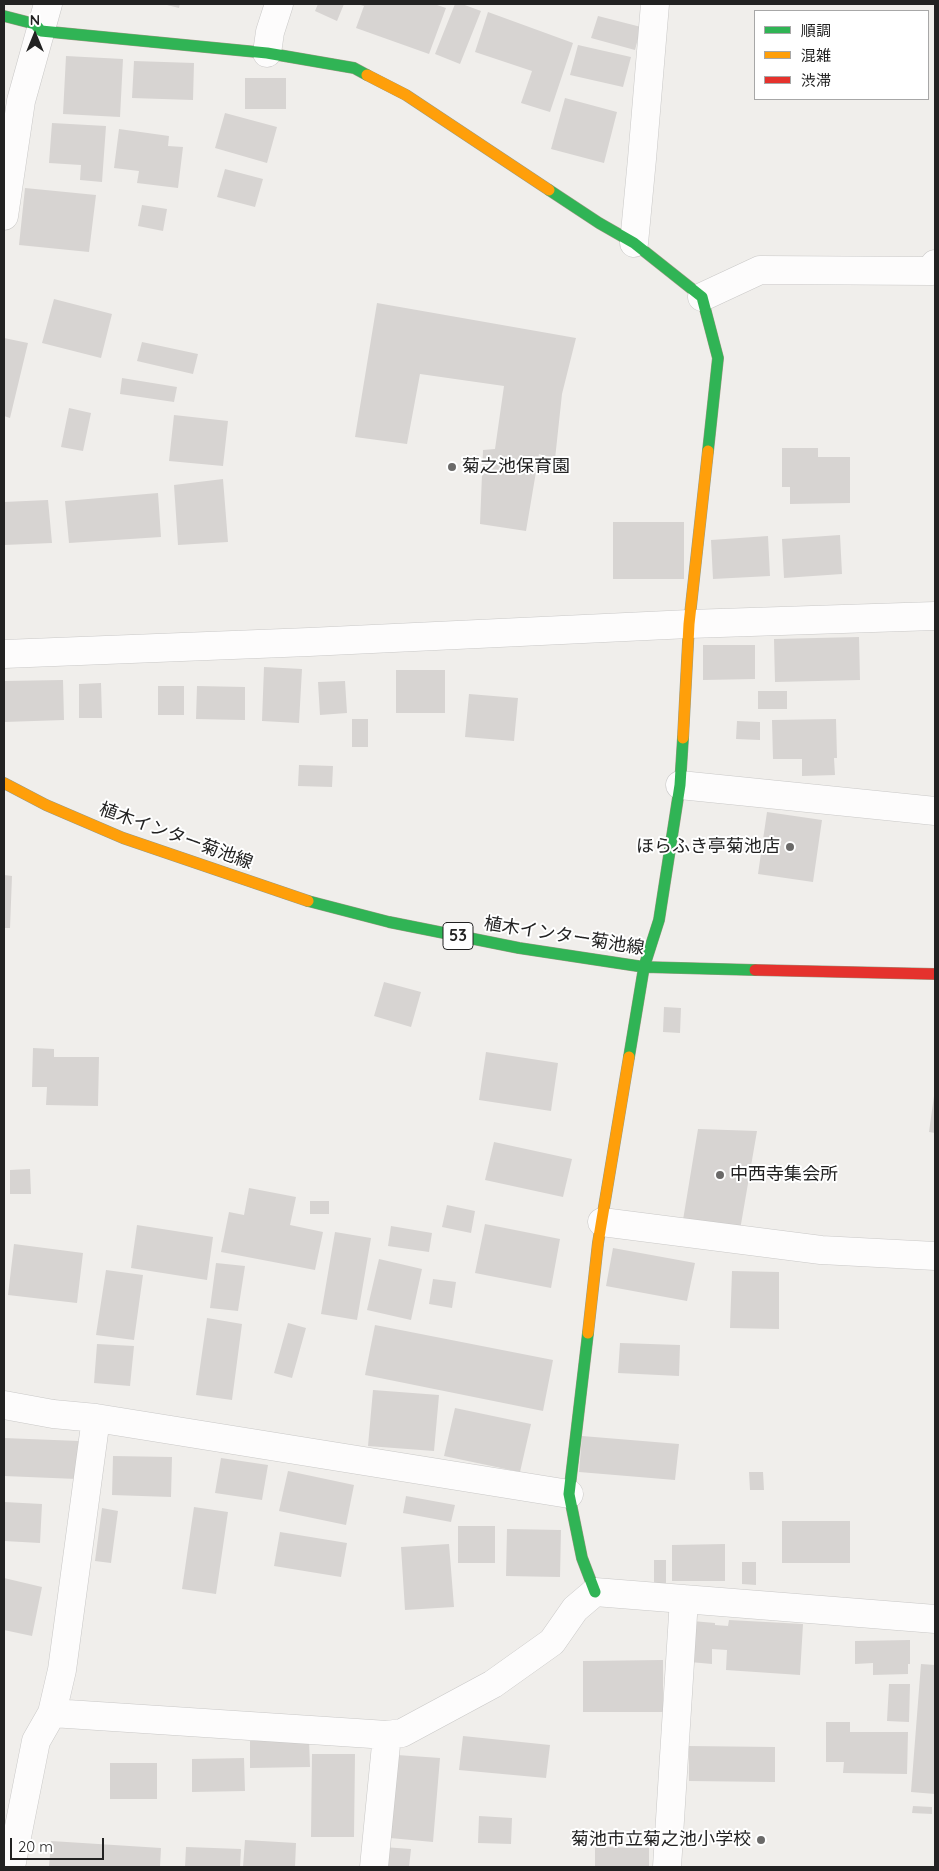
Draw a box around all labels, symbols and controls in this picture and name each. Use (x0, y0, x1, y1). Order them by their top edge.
north arrow (10, 10, 60, 60)
legend (754, 10, 929, 100)
text: N (30, 11, 40, 29)
text: 順調 (801, 21, 831, 40)
text: 混雑 (801, 46, 831, 65)
text: 渋滞 (801, 71, 831, 90)
place label: 菊之池保育園 (462, 456, 570, 478)
marker: 菊之池保育園 (446, 461, 458, 473)
street label: 植木インター菊池線 (96, 798, 256, 874)
place label: ほらふき亭菊池店 (636, 836, 780, 858)
marker: ほらふき亭菊池店 (784, 841, 796, 853)
street label: 植木インター菊池線 (482, 913, 646, 959)
road number: 53 (443, 922, 473, 949)
place label: 中西寺集会所 (730, 1164, 838, 1186)
marker: 中西寺集会所 (714, 1169, 726, 1181)
scale bar (12, 1828, 106, 1860)
place label: 菊池市立菊之池小学校 (571, 1829, 751, 1851)
marker: 菊池市立菊之池小学校 (755, 1834, 767, 1846)
text: 20 m (18, 1837, 53, 1856)

